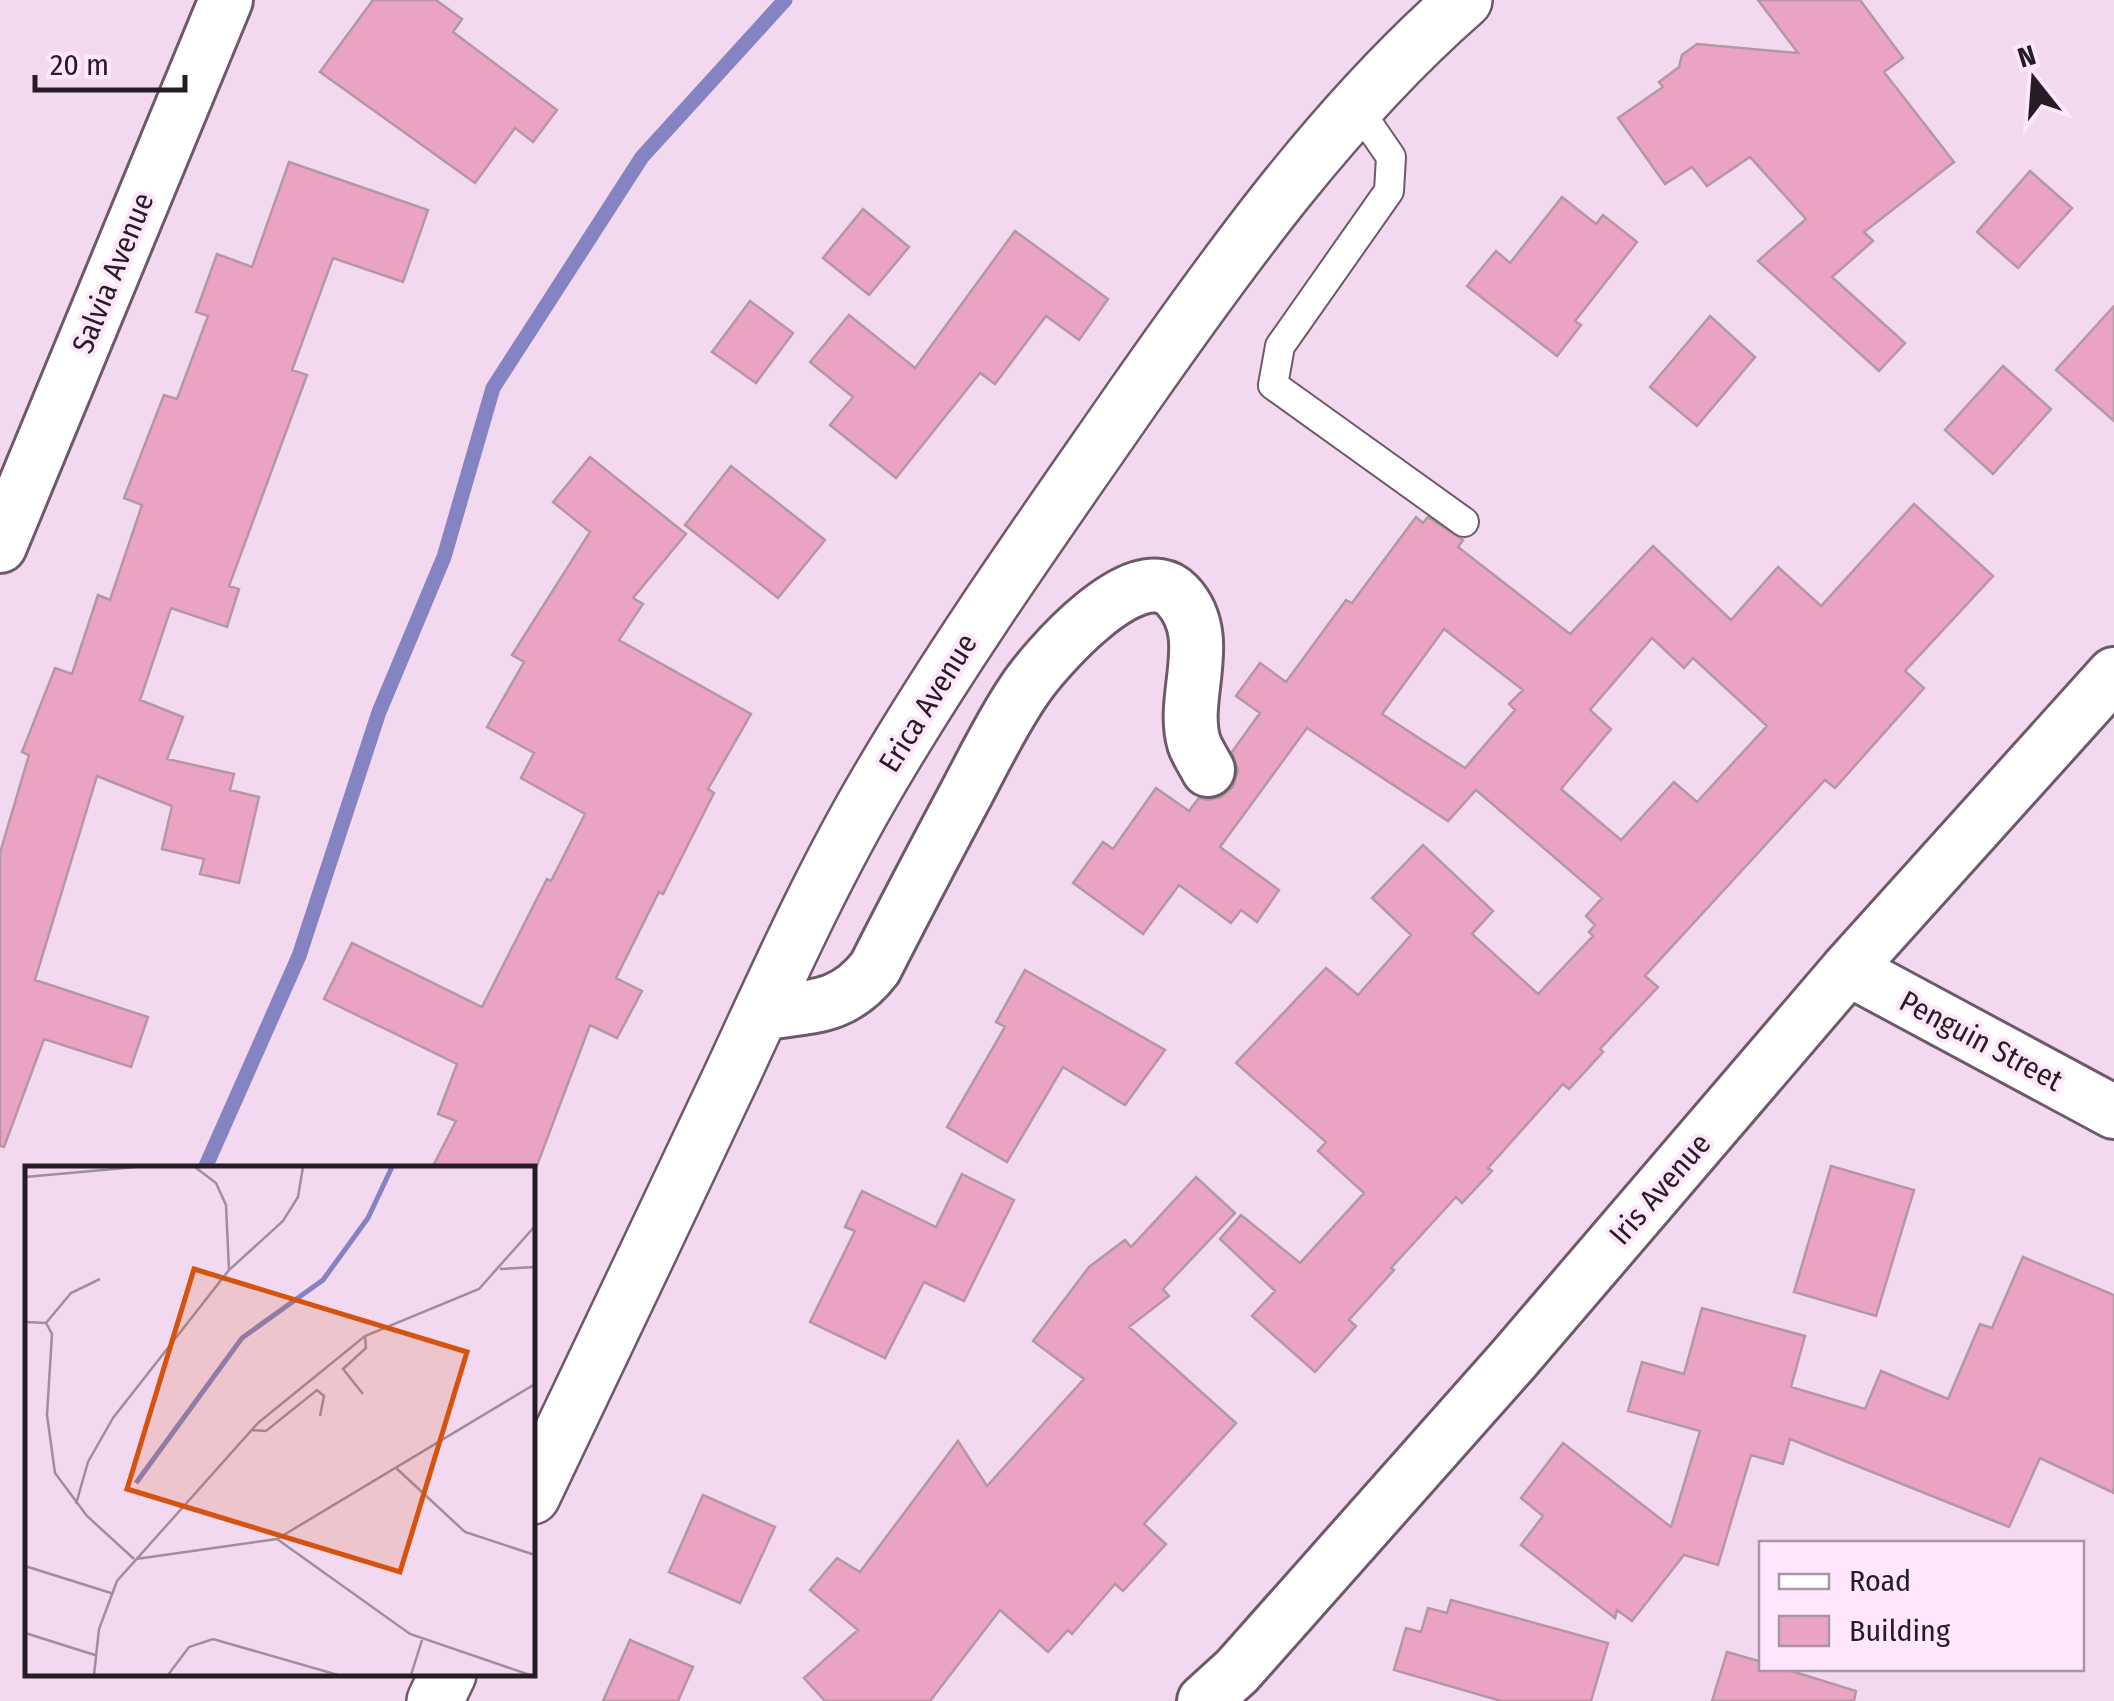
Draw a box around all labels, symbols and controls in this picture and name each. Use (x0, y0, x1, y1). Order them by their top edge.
scale bar (35, 30, 185, 92)
north arrow (1984, 30, 2084, 130)
text: N (2014, 38, 2040, 75)
text: 20 m (50, 47, 109, 83)
street label: Salvia Avenue (65, 188, 161, 358)
street label: Erica Avenue (871, 627, 985, 779)
street label: Penguin Street (1893, 983, 2069, 1099)
street label: Iris Avenue (1602, 1126, 1718, 1252)
inset map (25, 1166, 535, 1676)
legend (1759, 1541, 2084, 1671)
text: Road (1849, 1563, 1911, 1599)
text: Building (1849, 1613, 1951, 1649)

